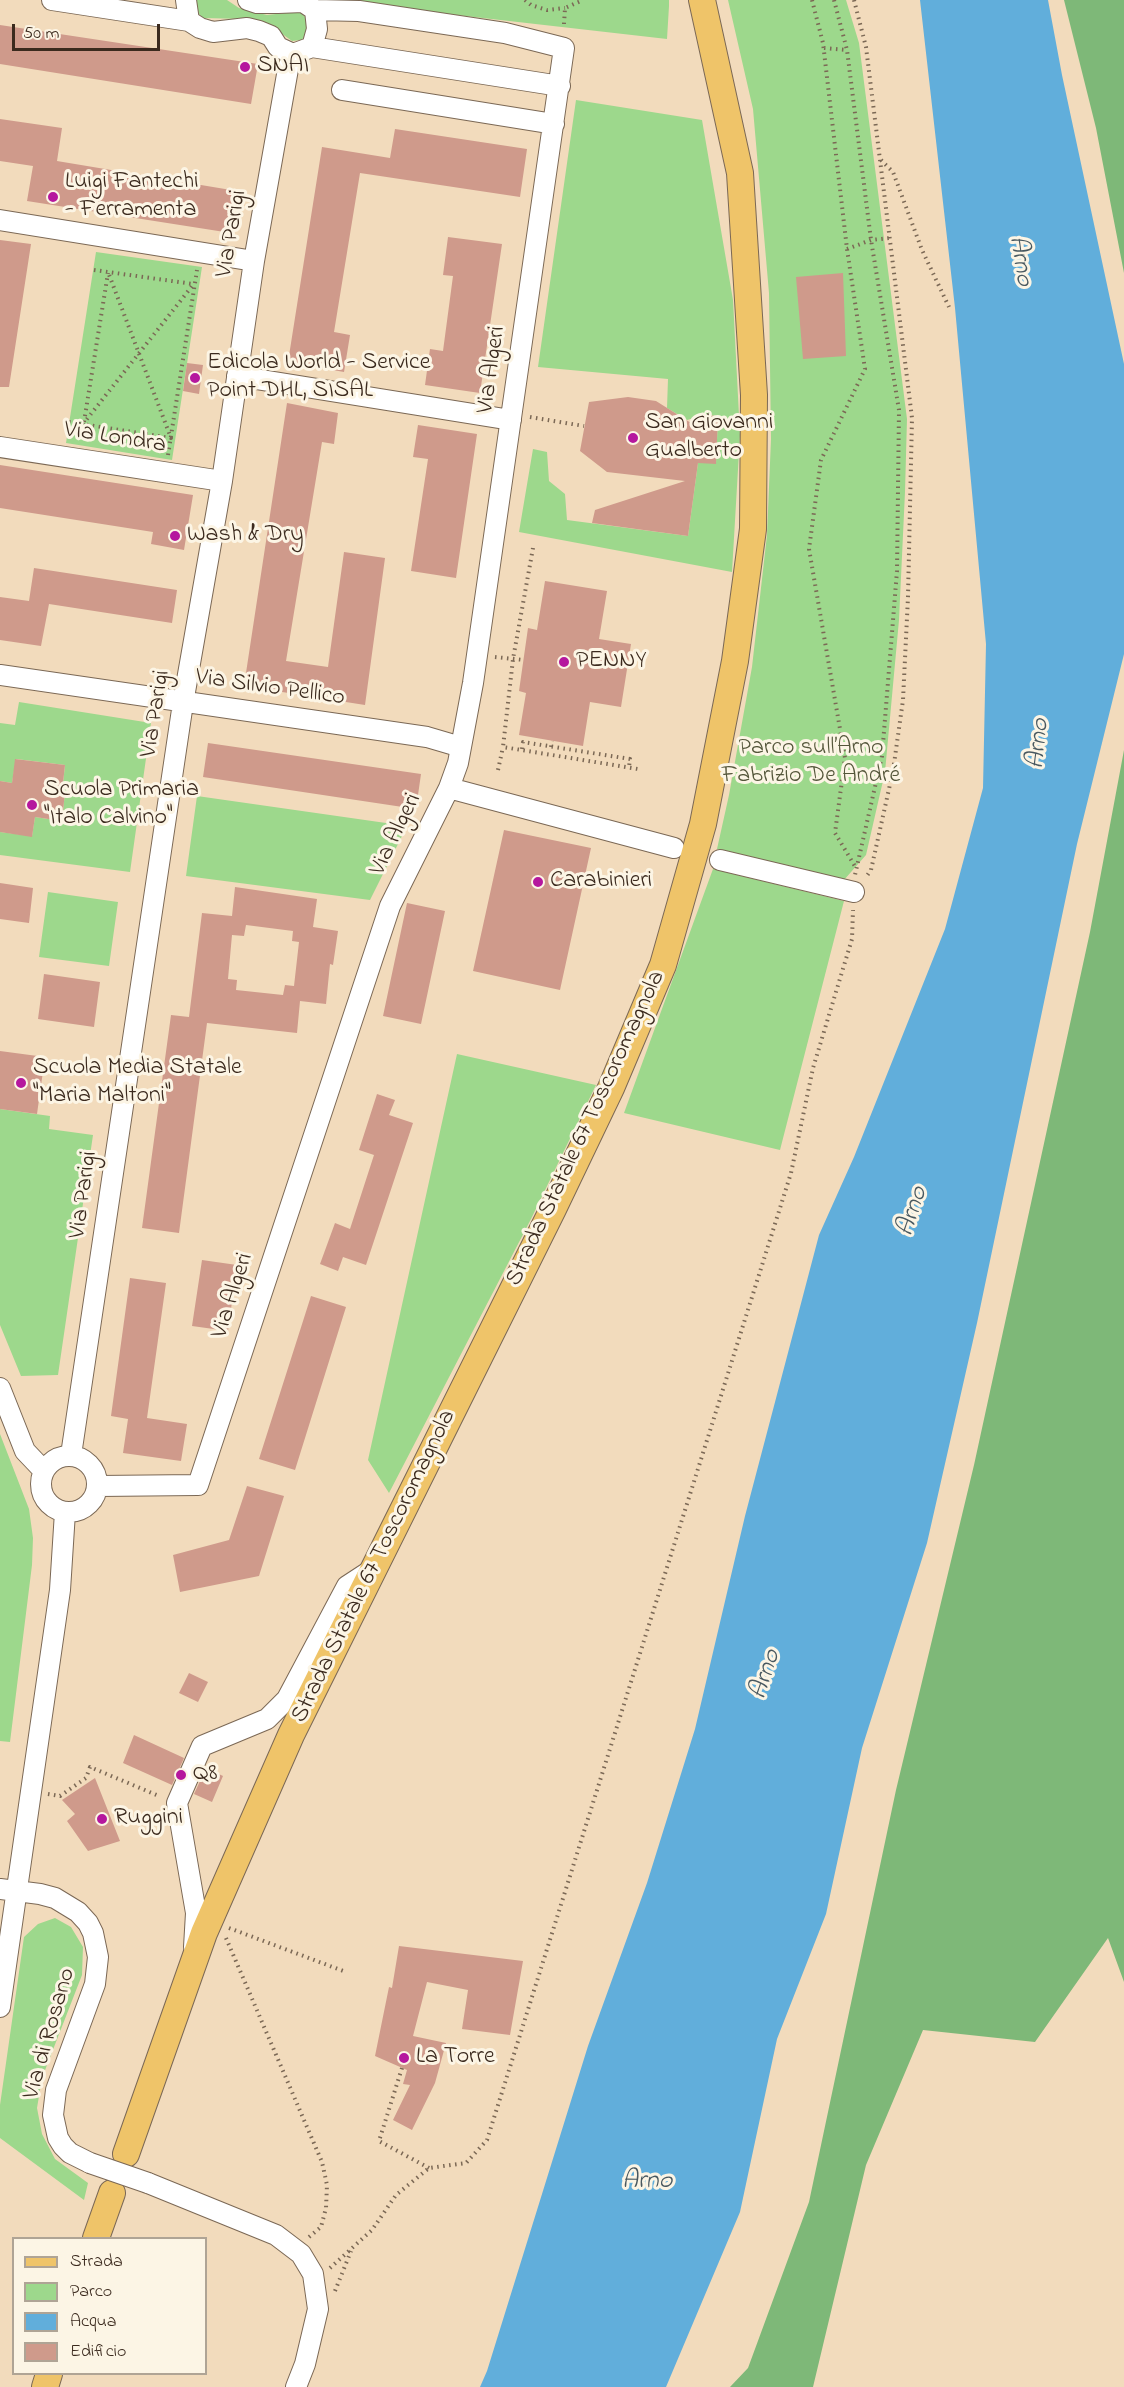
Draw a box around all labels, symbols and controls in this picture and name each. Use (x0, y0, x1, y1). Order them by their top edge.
scale bar (15, 12, 164, 50)
text: 50 m (23, 21, 60, 47)
place label: SNAI (257, 53, 309, 81)
marker: SNAI (238, 60, 252, 74)
place label: Luigi Fantechi - Ferramenta (65, 169, 199, 225)
street label: Via Parigi (211, 188, 255, 280)
marker: Luigi Fantechi - Ferramenta (46, 190, 60, 204)
water label: Arno (1000, 234, 1038, 288)
street label: Via Algeri (473, 324, 513, 416)
place label: Edicola World - Service Point DHL, SISAL (207, 350, 430, 406)
marker: Edicola World - Service Point DHL, SISAL (188, 371, 202, 385)
place label: San Giovanni Gualberto (645, 410, 773, 466)
street label: Via Londra (62, 417, 168, 461)
marker: San Giovanni Gualberto (626, 431, 640, 445)
place label: Wash & Dry (187, 522, 304, 550)
marker: Wash & Dry (168, 529, 182, 543)
place label: PENNY (576, 648, 646, 676)
marker: PENNY (557, 655, 571, 669)
street label: Via Silvio Pellico (194, 664, 346, 714)
street label: Via Parigi (136, 668, 178, 760)
water label: Arno (1022, 717, 1058, 771)
park label: Parco sull’Arno Fabrizio De André (722, 735, 900, 791)
place label: Scuola Primaria "Italo Calvino" (44, 777, 199, 833)
street label: Via Algeri (365, 789, 429, 881)
marker: Scuola Primaria "Italo Calvino" (25, 798, 39, 812)
place label: Carabinieri (550, 868, 652, 896)
marker: Carabinieri (531, 875, 545, 889)
street label: Strada Statale 67 Toscoromagnola (501, 967, 673, 1291)
place label: Scuola Media Statale "Maria Maltoni" (33, 1055, 242, 1111)
marker: Scuola Media Statale "Maria Maltoni" (14, 1076, 28, 1090)
street label: Via Parigi (65, 1149, 105, 1241)
water label: Arno (891, 1183, 937, 1241)
street label: Via Algeri (207, 1250, 261, 1342)
street label: Strada Statale 67 Toscoromagnola (287, 1406, 463, 1728)
water label: Arno (744, 1646, 790, 1704)
place label: Q8 (193, 1761, 217, 1789)
marker: Q8 (174, 1768, 188, 1782)
place label: Ruggini (114, 1805, 183, 1833)
marker: Ruggini (95, 1812, 109, 1826)
street label: Via di Rosano (19, 1965, 83, 2103)
place label: La Torre (416, 2044, 495, 2072)
marker: La Torre (397, 2051, 411, 2065)
water label: Arno (622, 2167, 672, 2199)
legend (12, 2237, 207, 2375)
text: Strada (70, 2249, 123, 2275)
text: Parco (70, 2279, 112, 2305)
text: Acqua (70, 2309, 117, 2335)
text: Edificio (70, 2339, 126, 2365)

